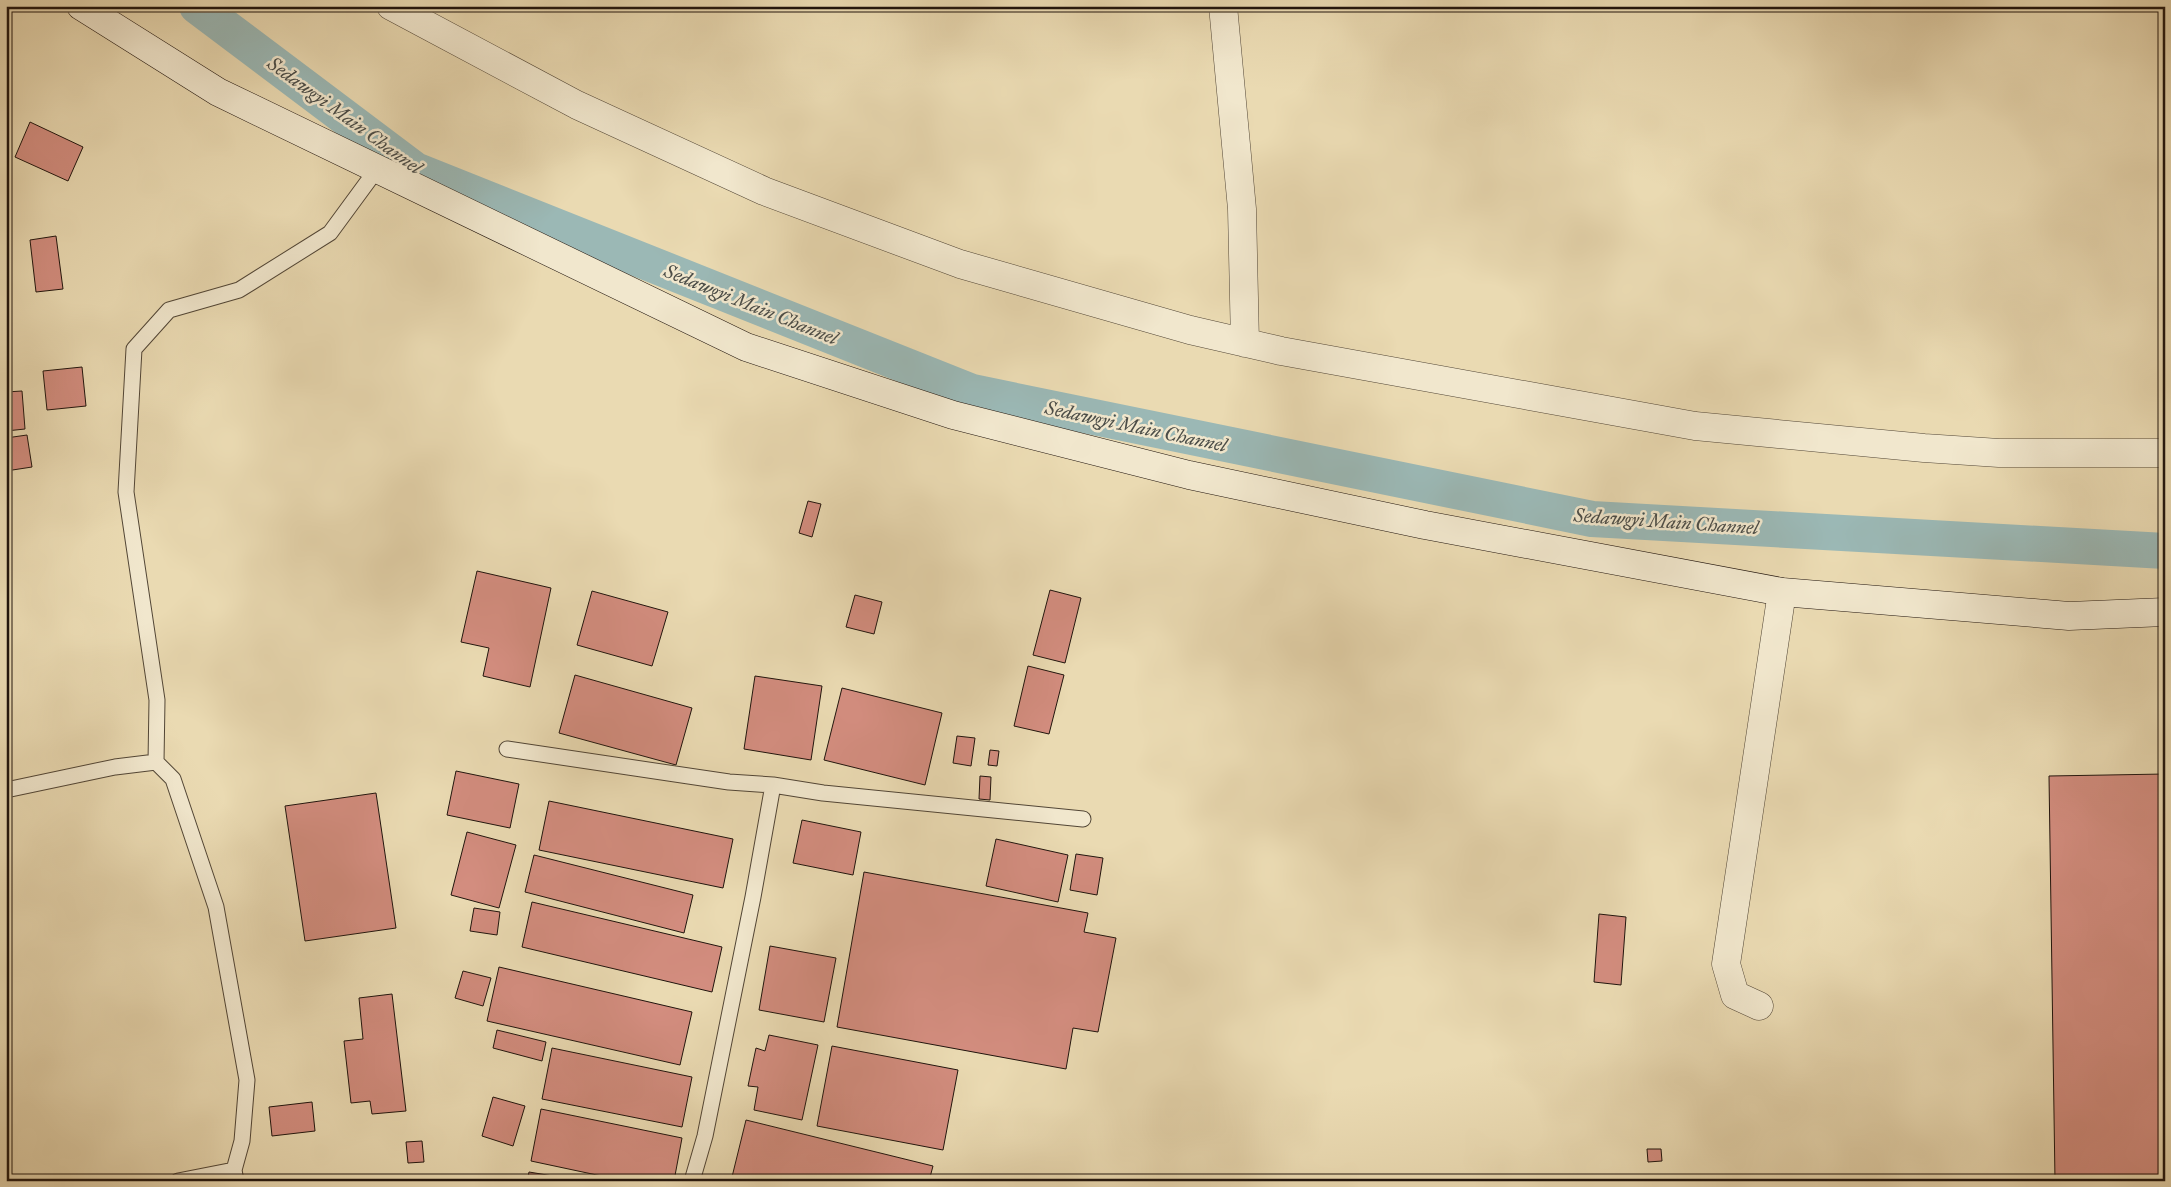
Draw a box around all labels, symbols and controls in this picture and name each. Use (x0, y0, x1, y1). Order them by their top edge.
water label: Sedawgyi Main Channel (262, 51, 428, 180)
water label: Sedawgyi Main Channel (660, 259, 843, 351)
water label: Sedawgyi Main Channel (1042, 396, 1231, 457)
water label: Sedawgyi Main Channel (1572, 504, 1761, 540)

